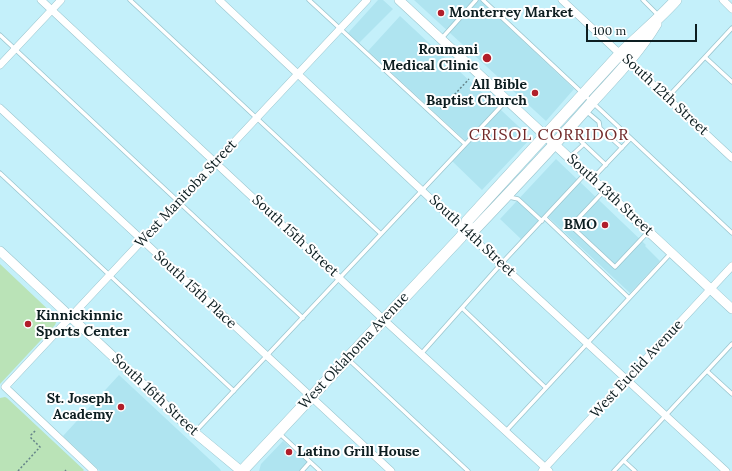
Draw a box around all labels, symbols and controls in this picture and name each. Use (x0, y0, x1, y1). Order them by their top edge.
place label: Monterrey Market (449, 5, 573, 21)
marker: Monterrey Market (436, 8, 446, 18)
scale bar (588, 16, 699, 42)
text: 100 m (593, 23, 626, 38)
place label: Roumani Medical Clinic (382, 42, 478, 74)
street label: South 12th Street (618, 51, 712, 139)
marker: Roumani Medical Clinic (481, 52, 493, 64)
place label: All Bible Baptist Church (426, 77, 527, 110)
marker: All Bible Baptist Church (530, 88, 540, 98)
district label: CRISOL CORRIDOR (469, 125, 629, 145)
street label: West Manitoba Street (132, 136, 240, 252)
street label: South 13th Street (563, 151, 657, 239)
street label: South 15th Street (248, 192, 342, 280)
street label: South 14th Street (425, 192, 519, 280)
place label: BMO (564, 217, 597, 233)
marker: BMO (600, 220, 610, 230)
street label: South 15th Place (150, 248, 240, 332)
street label: West Oklahoma Avenue (295, 289, 413, 413)
place label: Kinnickinnic Sports Center (36, 308, 130, 340)
street label: West Euclid Avenue (587, 316, 687, 422)
marker: Kinnickinnic Sports Center (23, 319, 33, 329)
street label: South 16th Street (108, 351, 202, 439)
place label: St. Joseph Academy (47, 391, 113, 424)
marker: St. Joseph Academy (116, 402, 126, 412)
place label: Latino Grill House (297, 444, 420, 460)
marker: Latino Grill House (284, 447, 294, 457)

